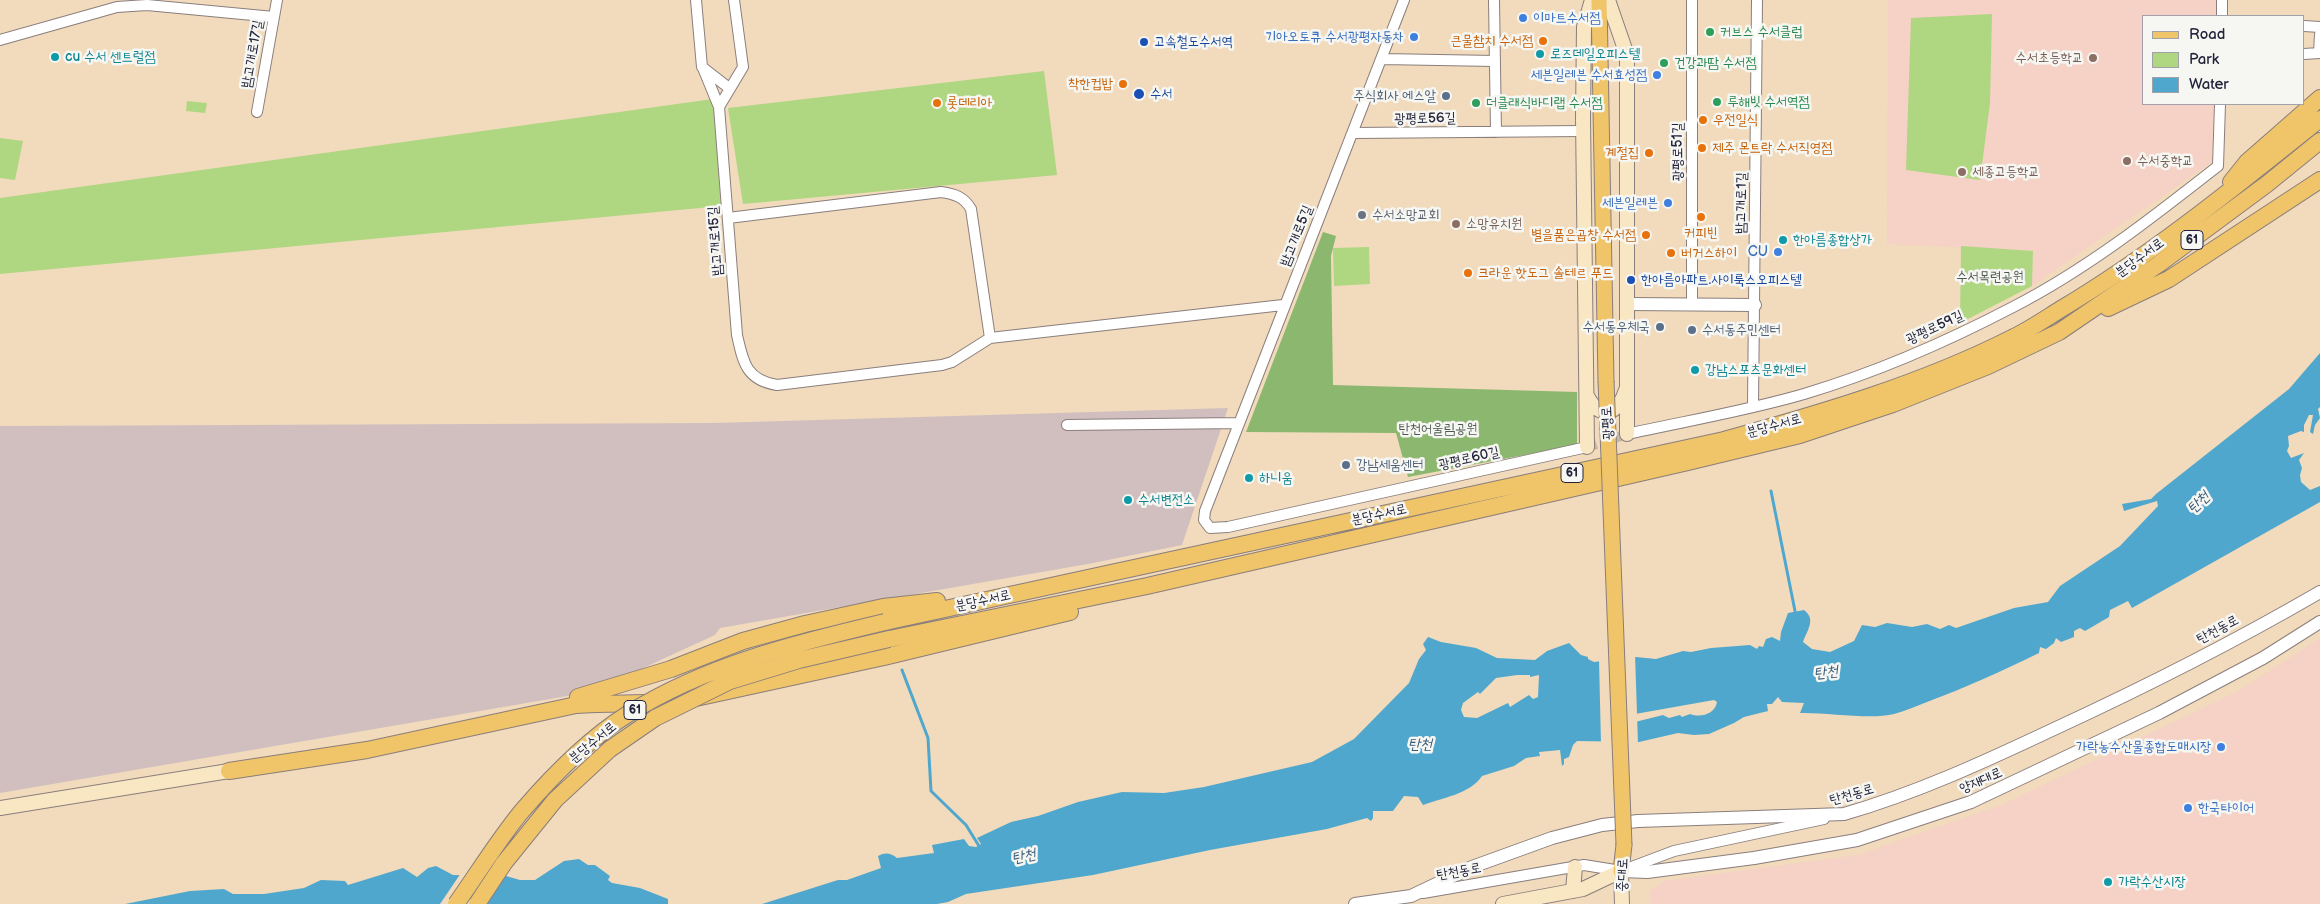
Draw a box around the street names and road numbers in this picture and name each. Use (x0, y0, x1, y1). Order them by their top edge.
street label: 밤고개로17길 (239, 19, 267, 89)
street label: 광평로56길 (1394, 110, 1456, 128)
street label: 광평로51길 (1670, 123, 1686, 181)
street label: 밤고개로1길 (1733, 172, 1751, 234)
street label: 밤고개로5길 (1277, 203, 1317, 269)
street label: 밤고개로15길 (705, 206, 727, 276)
road number: 61 (2181, 230, 2203, 250)
street label: 분당수서로 (2112, 235, 2168, 281)
street label: 광평로59길 (1904, 307, 1966, 349)
street label: 광평로 (1599, 406, 1617, 440)
street label: 분당수서로 (1745, 411, 1803, 441)
street label: 광평로60길 (1437, 444, 1501, 474)
road number: 61 (1561, 463, 1583, 482)
street label: 분당수서로 (1350, 501, 1408, 529)
street label: 분당수서로 (954, 587, 1012, 615)
street label: 탄천동로 (2194, 612, 2242, 648)
road number: 61 (624, 700, 646, 720)
street label: 분당수서로 (566, 719, 620, 767)
street label: 양재대로 (1957, 764, 2005, 798)
street label: 탄천동로 (1828, 781, 1876, 809)
street label: 중대로 (1614, 858, 1632, 892)
street label: 탄천동로 (1435, 860, 1483, 884)

